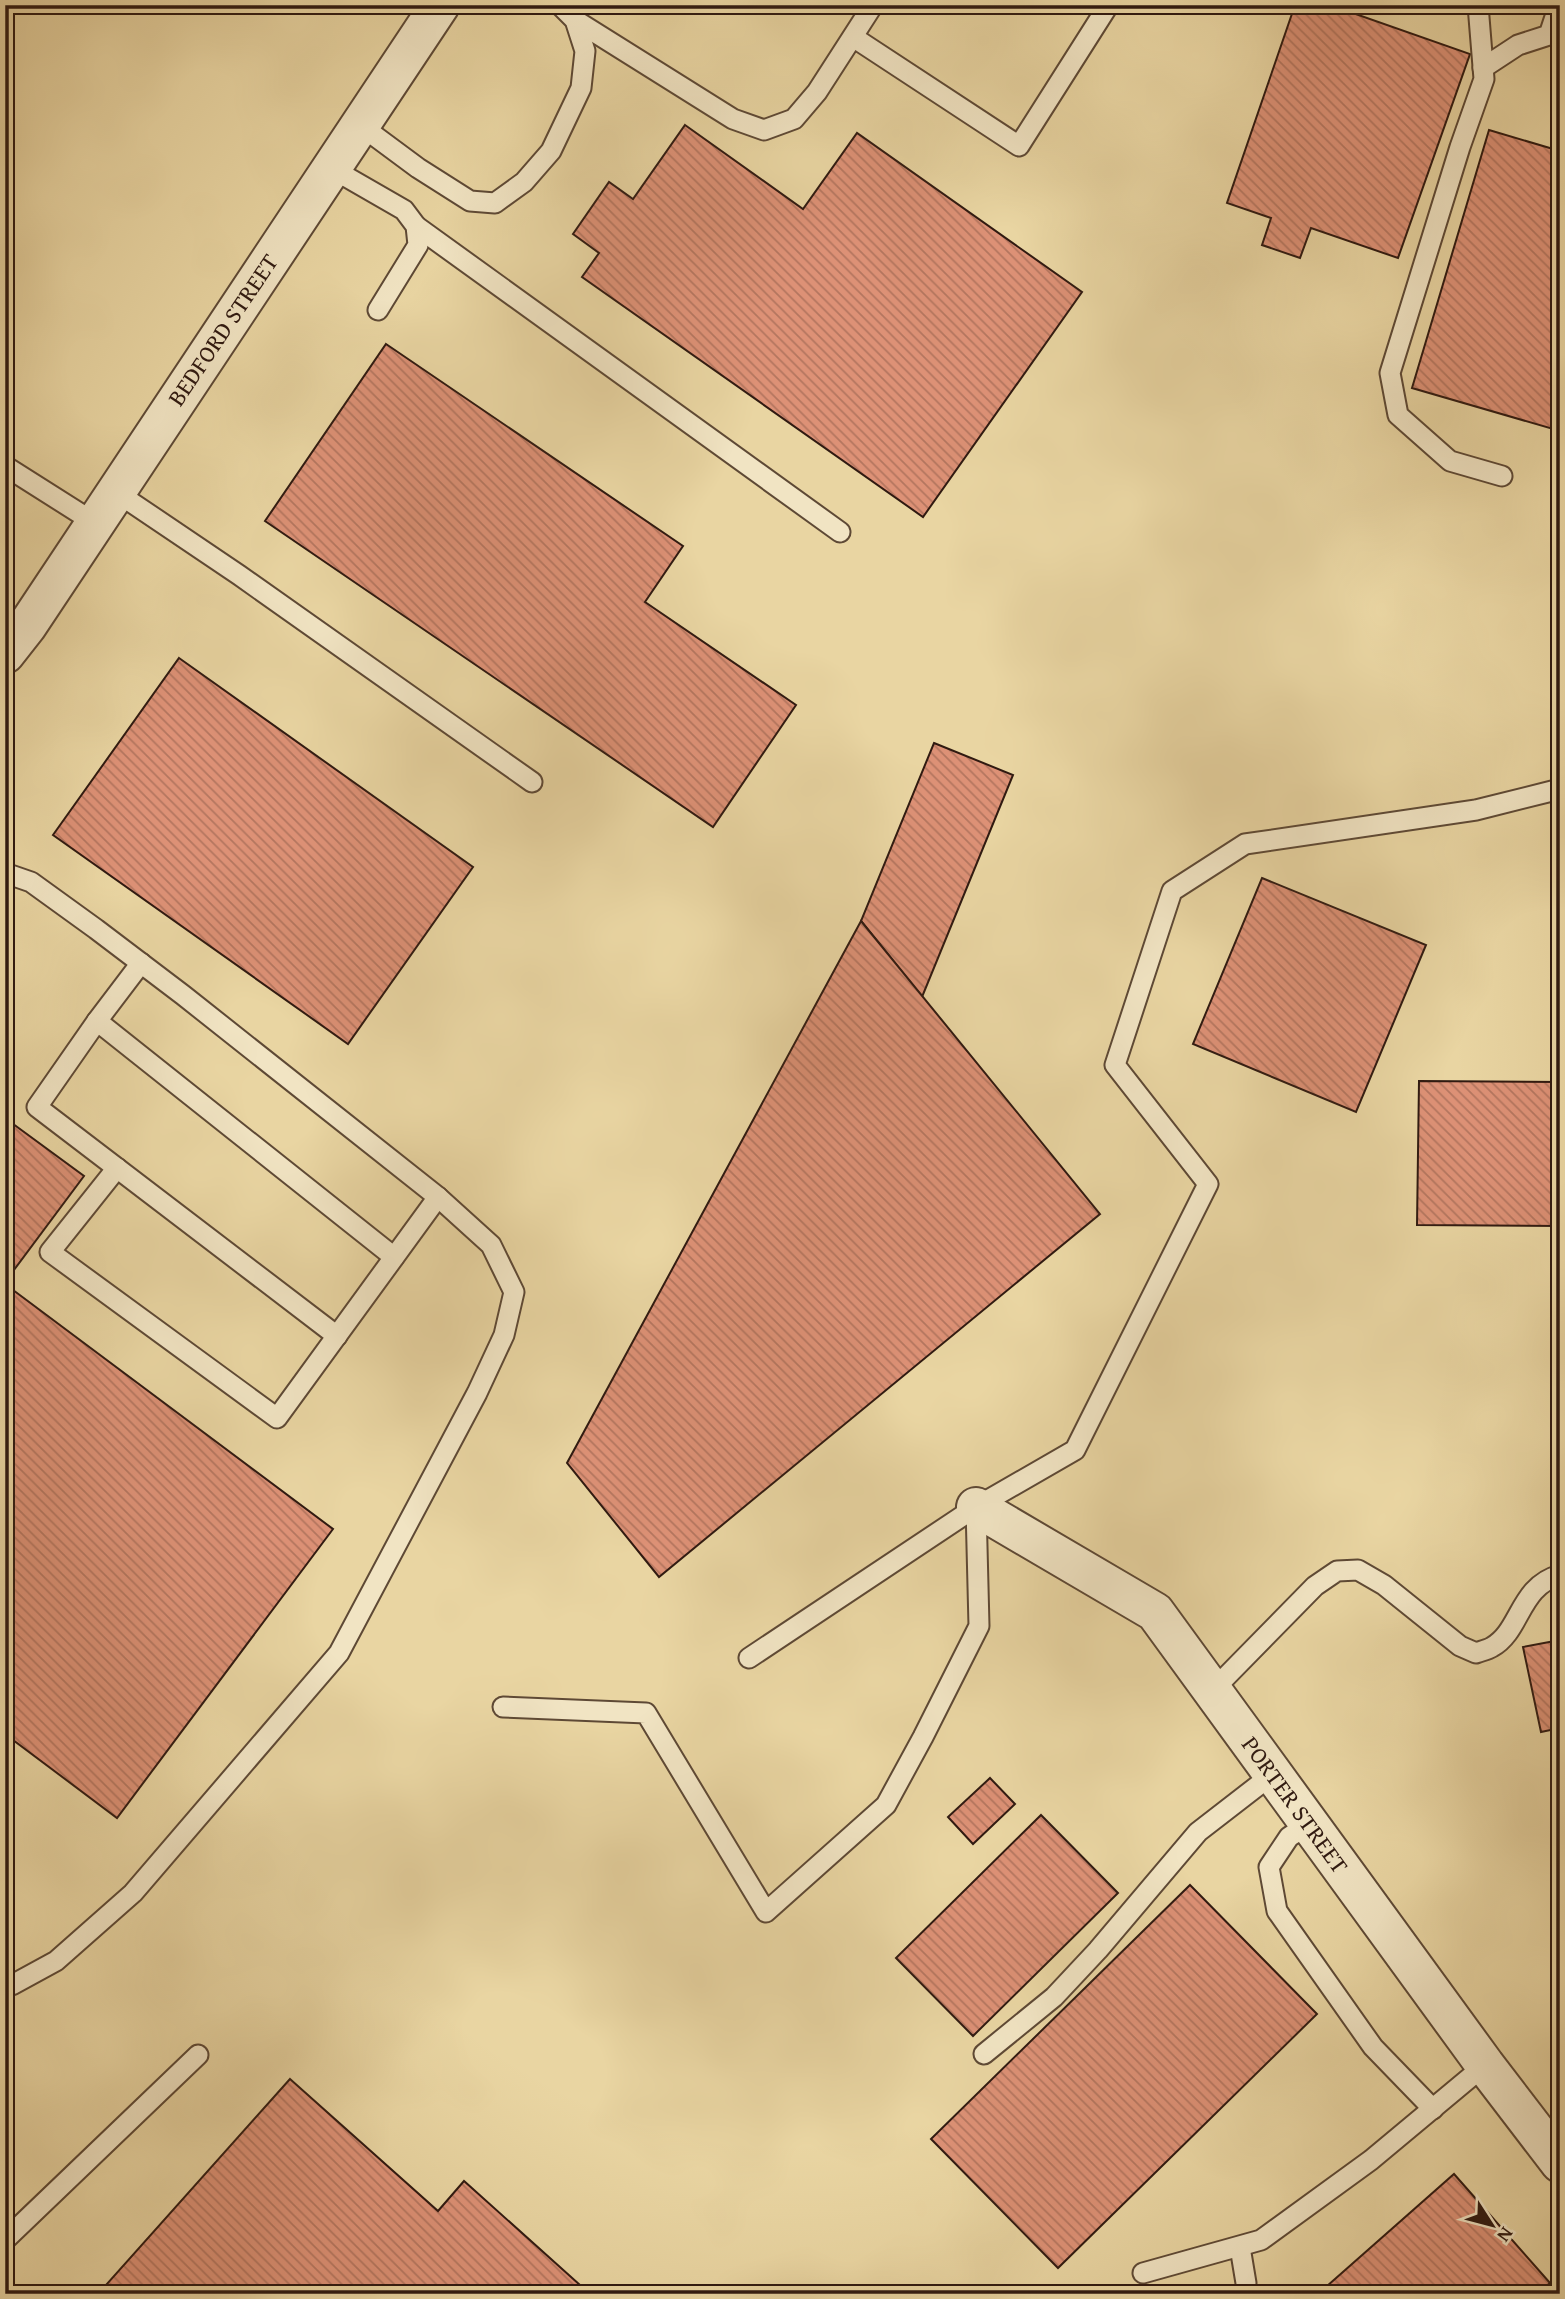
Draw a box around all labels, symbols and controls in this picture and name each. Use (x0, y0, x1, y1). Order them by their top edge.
street label: BEDFORD STREET (159, 247, 287, 413)
street label: PORTER STREET (1234, 1729, 1357, 1881)
north arrow (1456, 2190, 1526, 2260)
text: N (1491, 2222, 1521, 2249)

